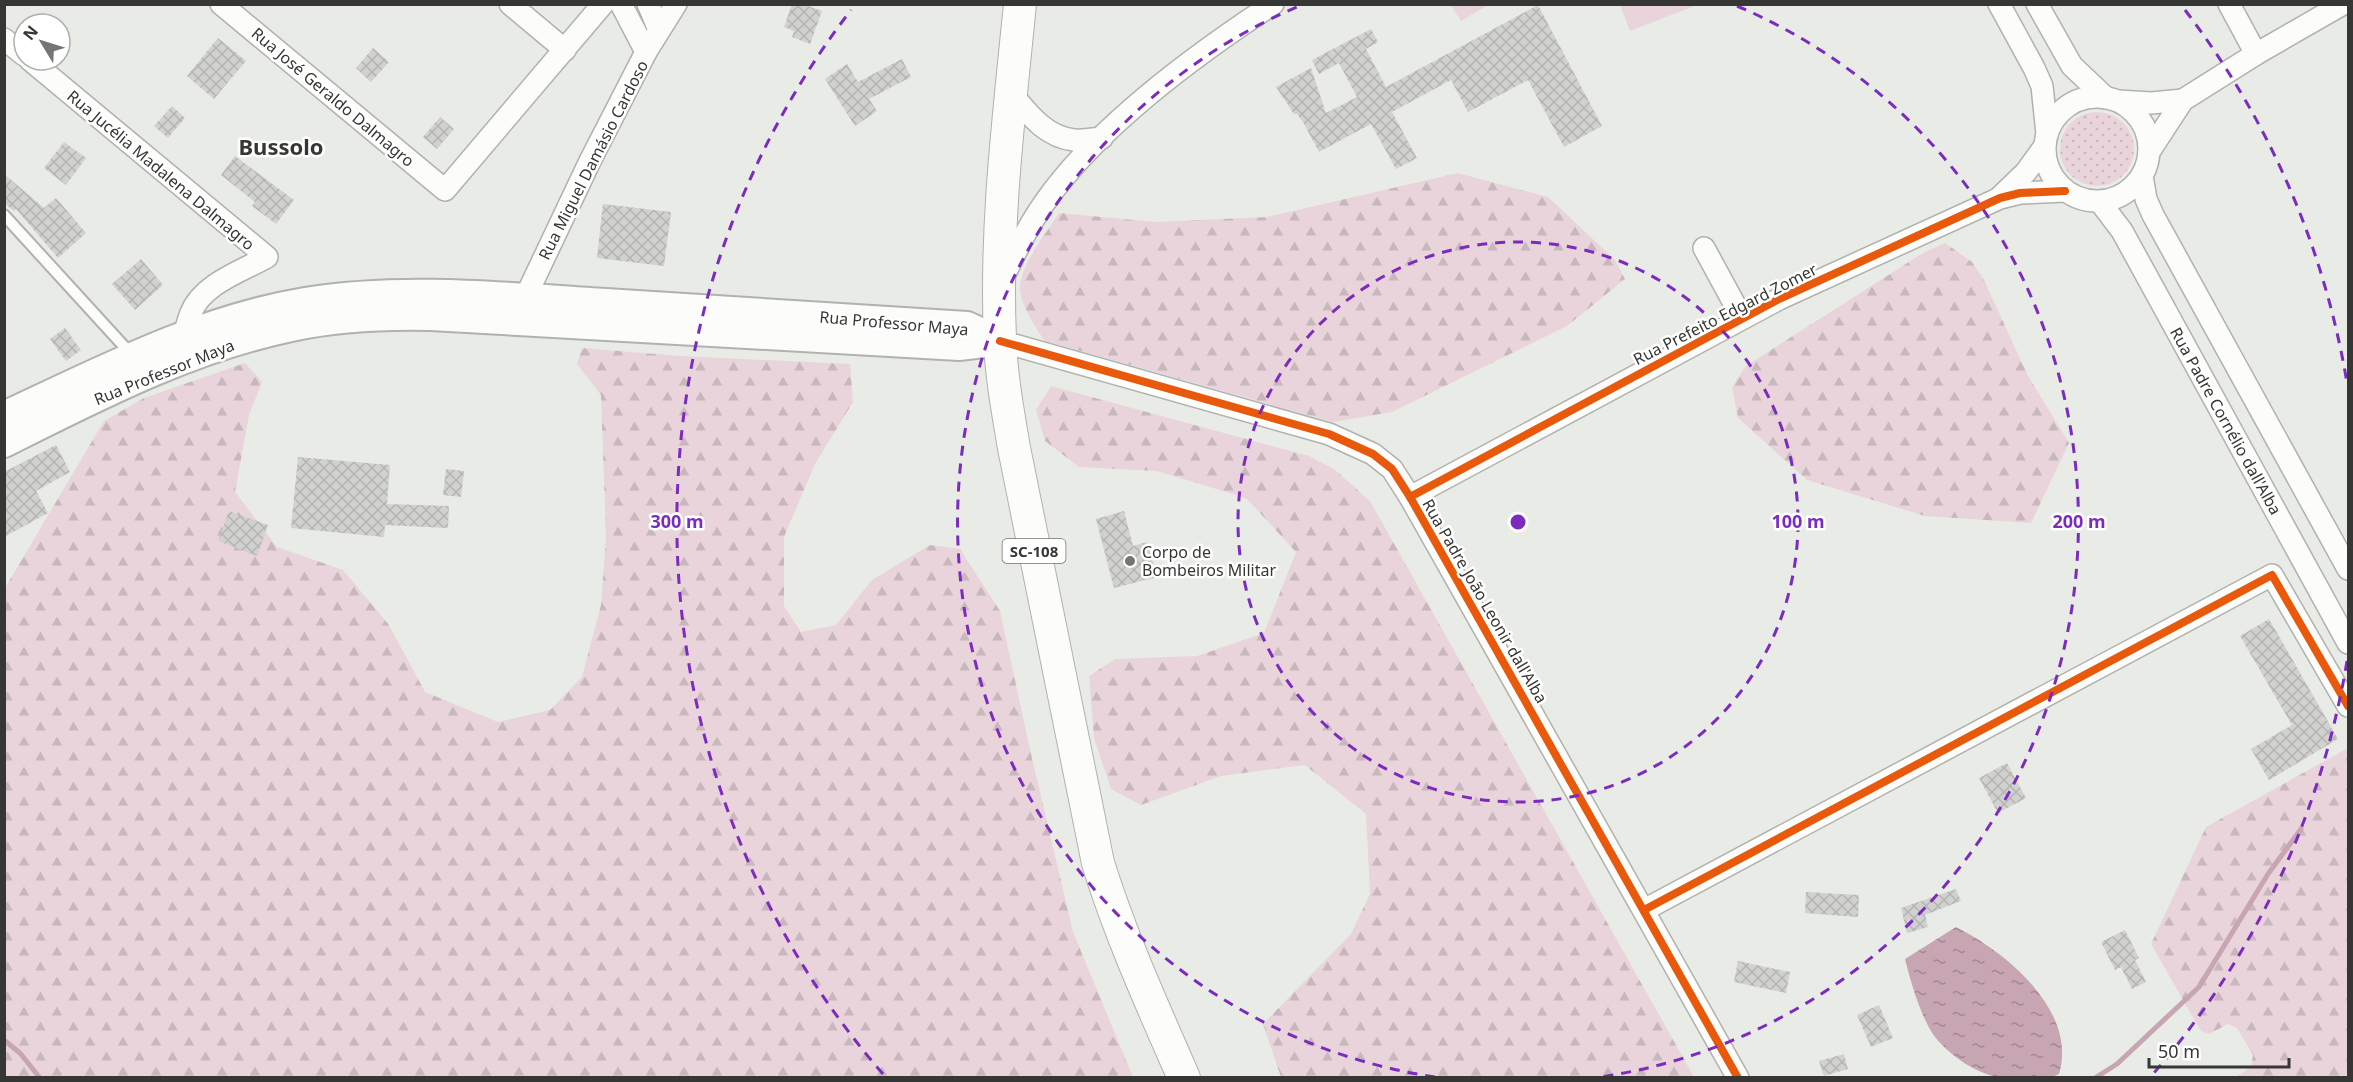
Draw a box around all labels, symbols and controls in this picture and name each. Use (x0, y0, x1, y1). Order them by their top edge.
north arrow (12, 12, 72, 72)
text: N (18, 21, 43, 45)
street label: Rua José Geraldo Dalmagro (247, 22, 419, 172)
street label: Rua Miguel Damásio Cardoso (533, 56, 653, 264)
street label: Rua Jucélia Madalena Dalmagro (63, 85, 259, 255)
district label: Bussolo (238, 131, 324, 161)
street label: Rua Prefeito Edgard Zomer (1629, 258, 1821, 370)
street label: Rua Professor Maya (819, 306, 969, 340)
street label: Rua Padre Cornélio dall'Alba (2165, 323, 2287, 519)
street label: Rua Professor Maya (91, 334, 237, 410)
street label: Rua Padre João Leonir dall'Alba (1417, 495, 1553, 707)
text: 300 m (650, 509, 704, 533)
text: 100 m (1771, 509, 1825, 533)
text: 200 m (2052, 509, 2106, 533)
centre of rings (1508, 512, 1528, 532)
road number: SC-108 (1002, 539, 1066, 563)
place label: Corpo de Bombeiros Militar (1142, 541, 1276, 581)
marker: Corpo de Bombeiros Militar (1123, 554, 1137, 568)
scale bar (2149, 1031, 2288, 1069)
text: 50 m (2158, 1039, 2200, 1063)

